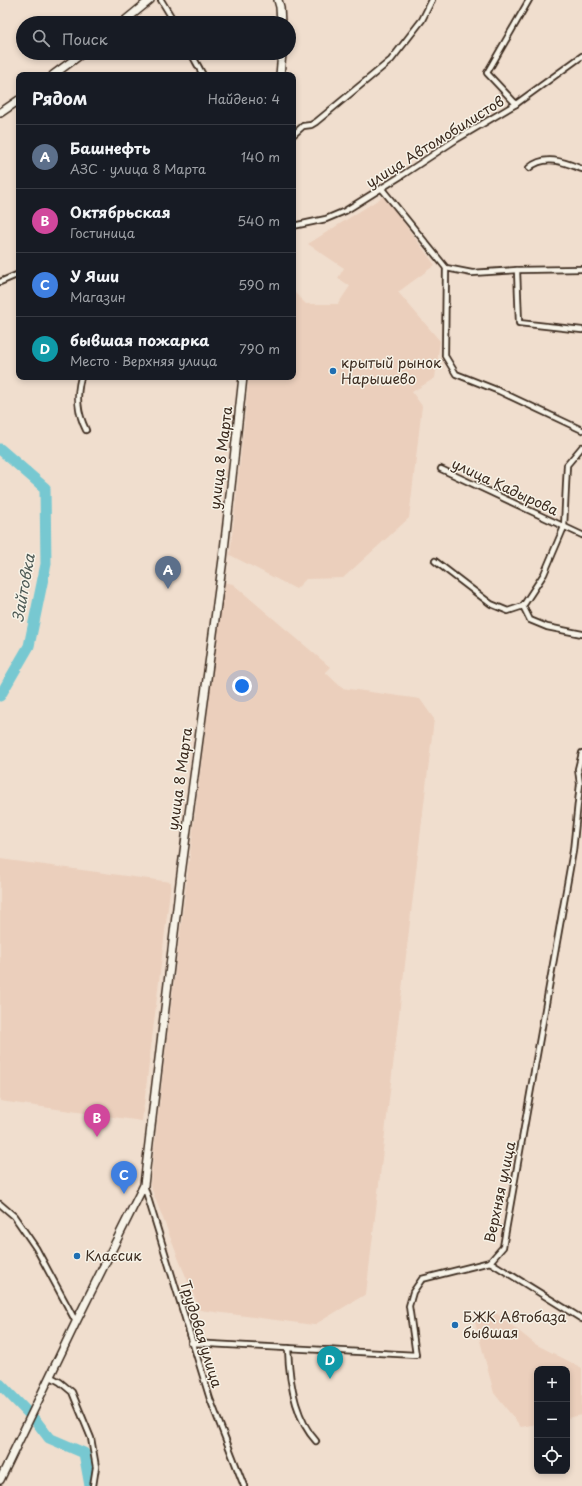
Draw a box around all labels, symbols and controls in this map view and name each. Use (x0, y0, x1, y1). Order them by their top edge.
search box (16, 16, 296, 60)
icon: search (30, 27, 52, 49)
text: Поиск (62, 27, 108, 50)
text: Рядом (32, 85, 87, 111)
text: Найдено: 4 (208, 89, 280, 108)
street label: улица Автомобилистов (362, 90, 508, 193)
text: Башнефть (70, 136, 150, 159)
text: A (40, 147, 50, 166)
text: 140 m (241, 147, 280, 166)
text: АЗС · улица 8 Марта (70, 159, 206, 178)
text: Октябрьская (70, 200, 171, 223)
text: B (41, 211, 49, 230)
text: 540 m (237, 211, 280, 230)
text: Гостиница (70, 223, 135, 242)
text: У Яши (70, 264, 119, 287)
text: C (40, 275, 50, 294)
text: 590 m (238, 275, 280, 294)
text: Магазин (70, 287, 126, 306)
text: бывшая пожарка (70, 328, 210, 351)
text: D (40, 339, 50, 358)
text: 790 m (239, 339, 280, 358)
text: Место · Верхняя улица (70, 351, 217, 370)
place label: крытый рынок Нарышево (341, 352, 442, 389)
marker: крытый рынок Нарышево (328, 366, 338, 376)
street label: улица 8 Марта (204, 405, 237, 511)
street label: улица Кадырова (448, 453, 562, 521)
water label: Зайтовка (5, 551, 40, 624)
pin: A (155, 556, 181, 589)
your location (232, 676, 252, 696)
street label: улица 8 Марта (162, 726, 197, 832)
pin: B (84, 1104, 110, 1137)
street label: Верхняя улица (479, 1139, 521, 1244)
pin: C (111, 1161, 137, 1194)
place label: Классик (85, 1245, 142, 1266)
marker: Классик (72, 1251, 82, 1261)
street label: Трудовая улица (175, 1278, 228, 1390)
place label: БЖК Автобаза бывшая (463, 1306, 567, 1343)
marker: БЖК Автобаза бывшая (450, 1320, 460, 1330)
pin: D (317, 1346, 343, 1379)
map controls (534, 1366, 570, 1474)
button: + (534, 1366, 570, 1402)
button: − (534, 1402, 570, 1438)
button: locate (534, 1438, 570, 1474)

